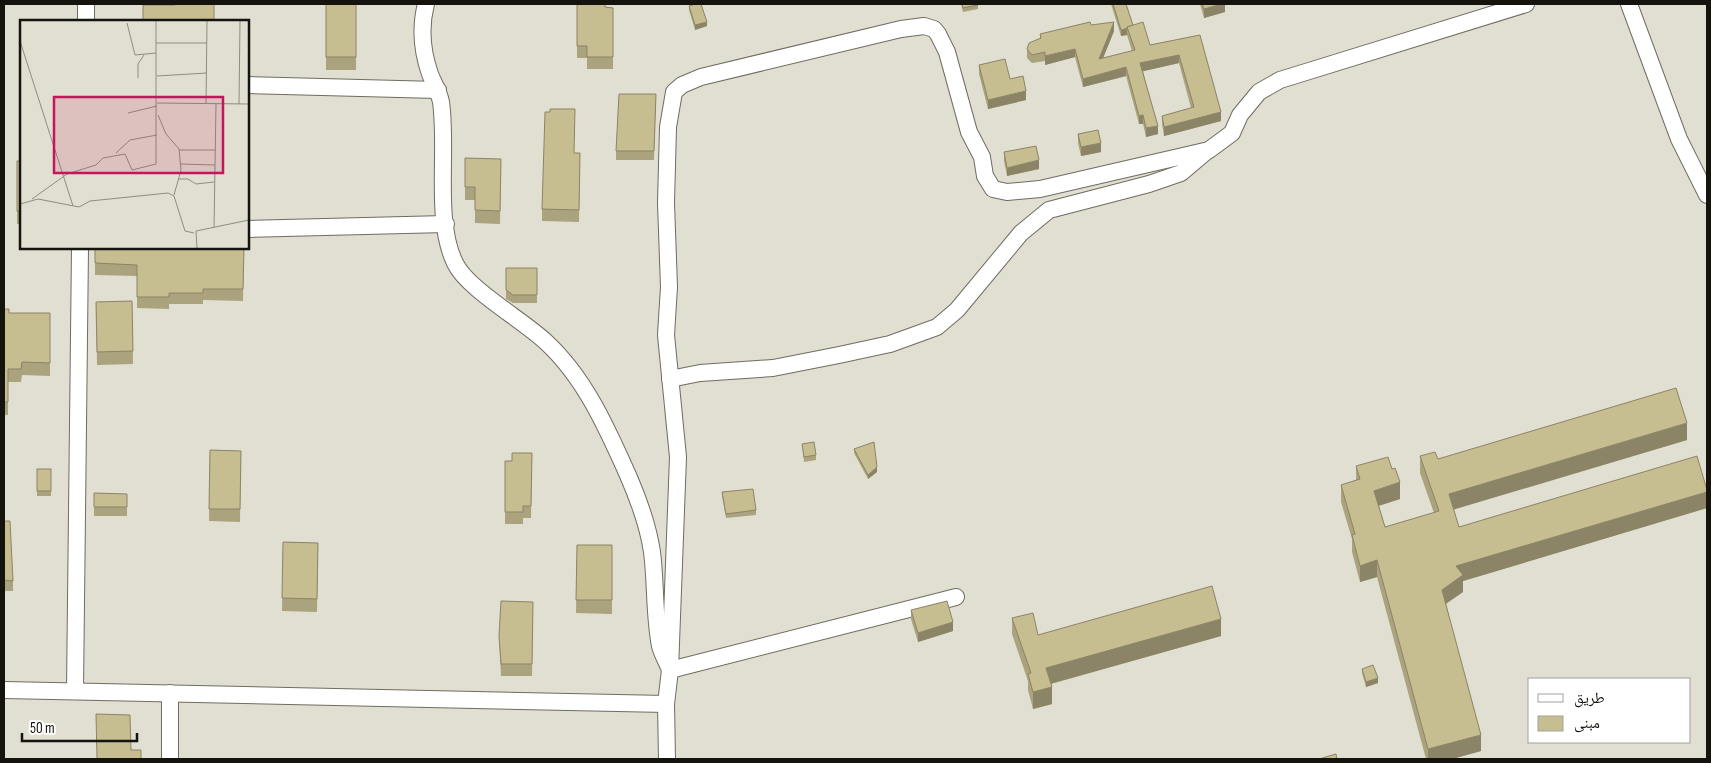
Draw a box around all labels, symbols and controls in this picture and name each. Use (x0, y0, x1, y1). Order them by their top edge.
inset map (20, 20, 249, 249)
legend (1528, 678, 1691, 743)
text: طريق (1574, 689, 1605, 708)
scale bar (22, 710, 138, 742)
text: مبنى (1574, 714, 1600, 733)
text: 50 m (30, 719, 55, 738)

